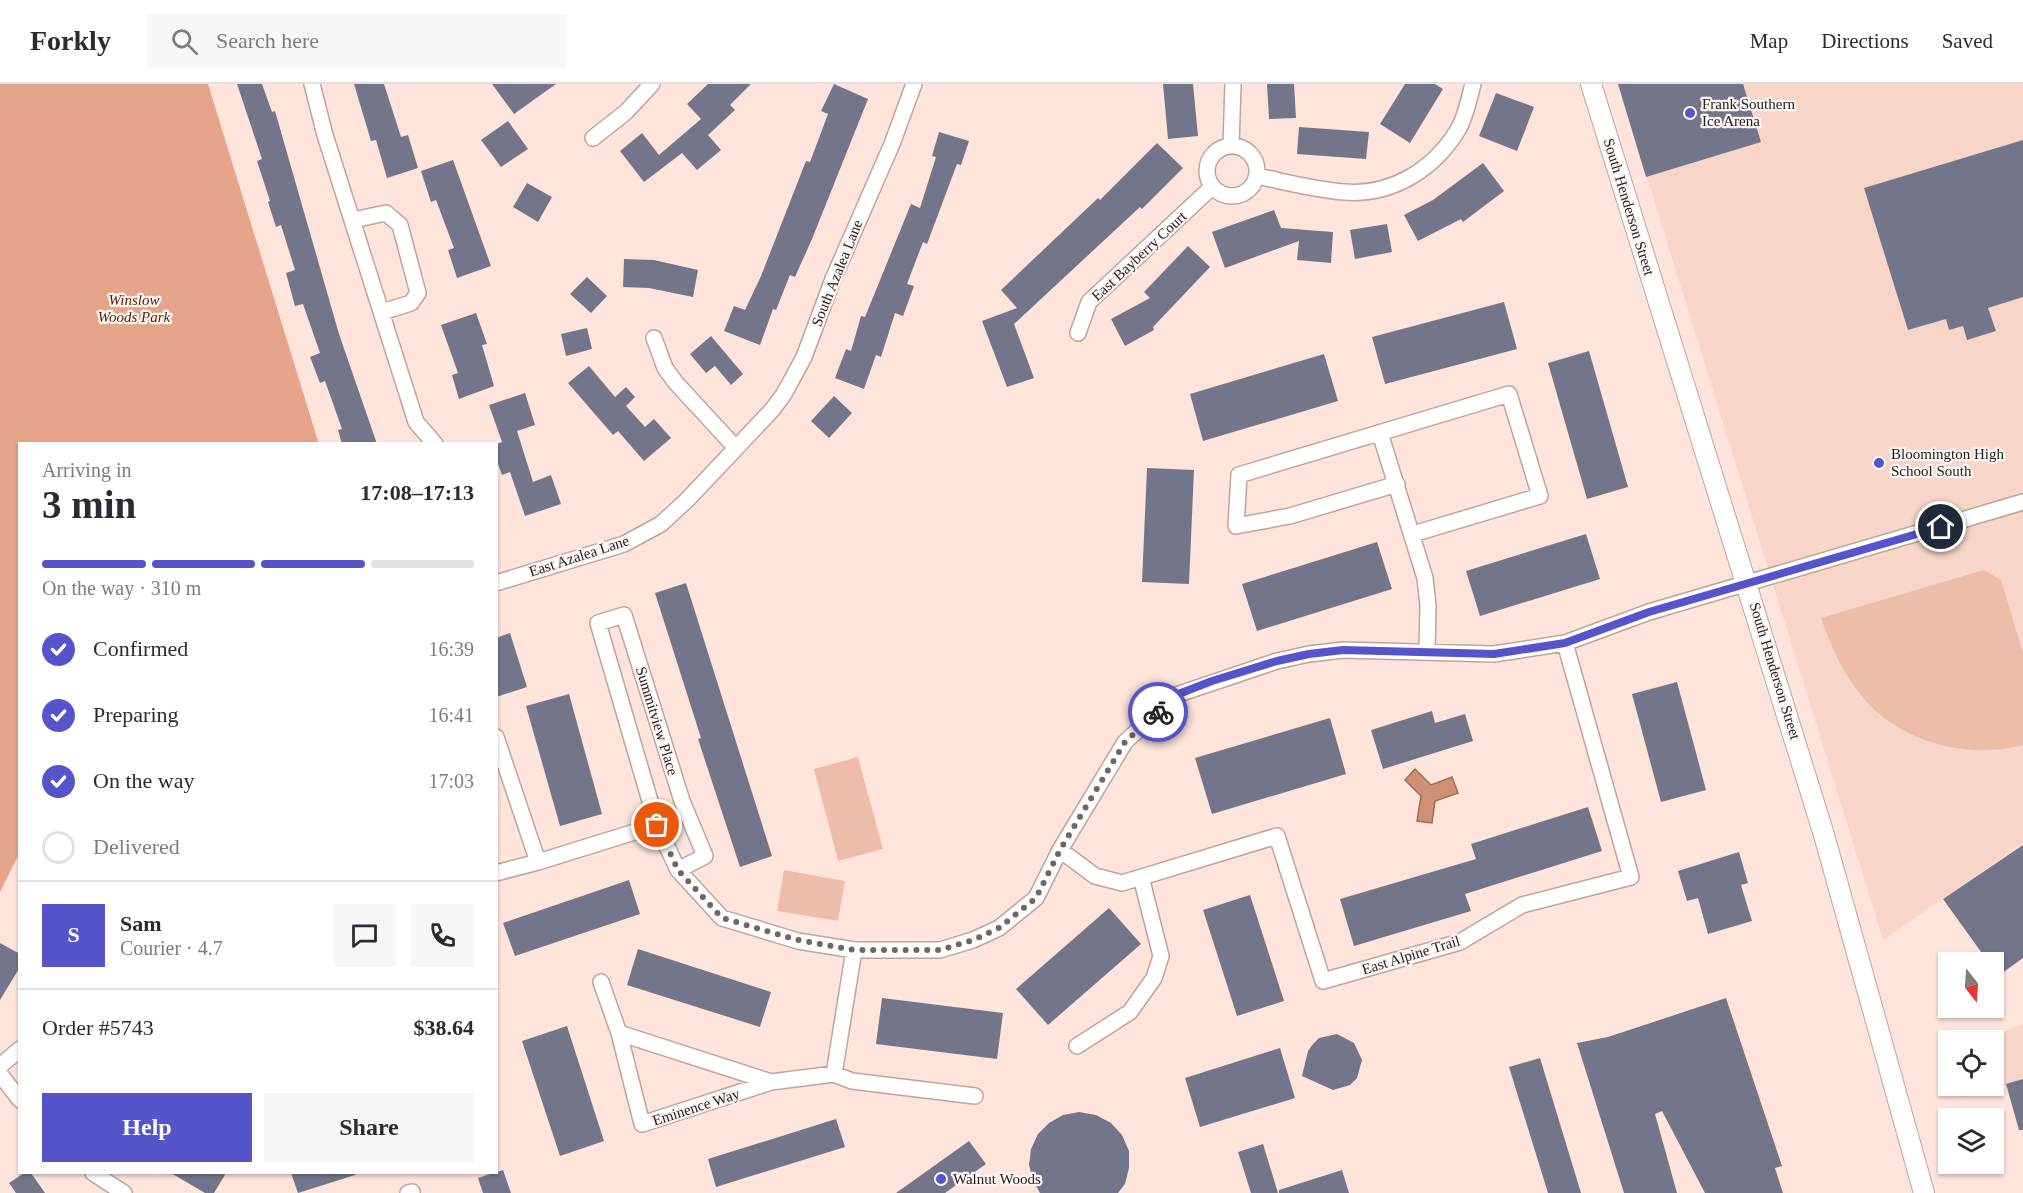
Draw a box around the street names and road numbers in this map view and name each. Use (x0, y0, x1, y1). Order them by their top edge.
street label: South Henderson Street (1601, 137, 1658, 278)
street label: East Bayberry Court (1088, 208, 1190, 304)
street label: South Azalea Lane (808, 217, 866, 329)
street label: East Azalea Lane (527, 532, 631, 580)
street label: South Henderson Street (1747, 601, 1804, 742)
street label: Summitview Place (633, 665, 681, 778)
street label: East Alpine Trail (1360, 932, 1462, 978)
street label: Eminence Way (650, 1085, 742, 1129)

